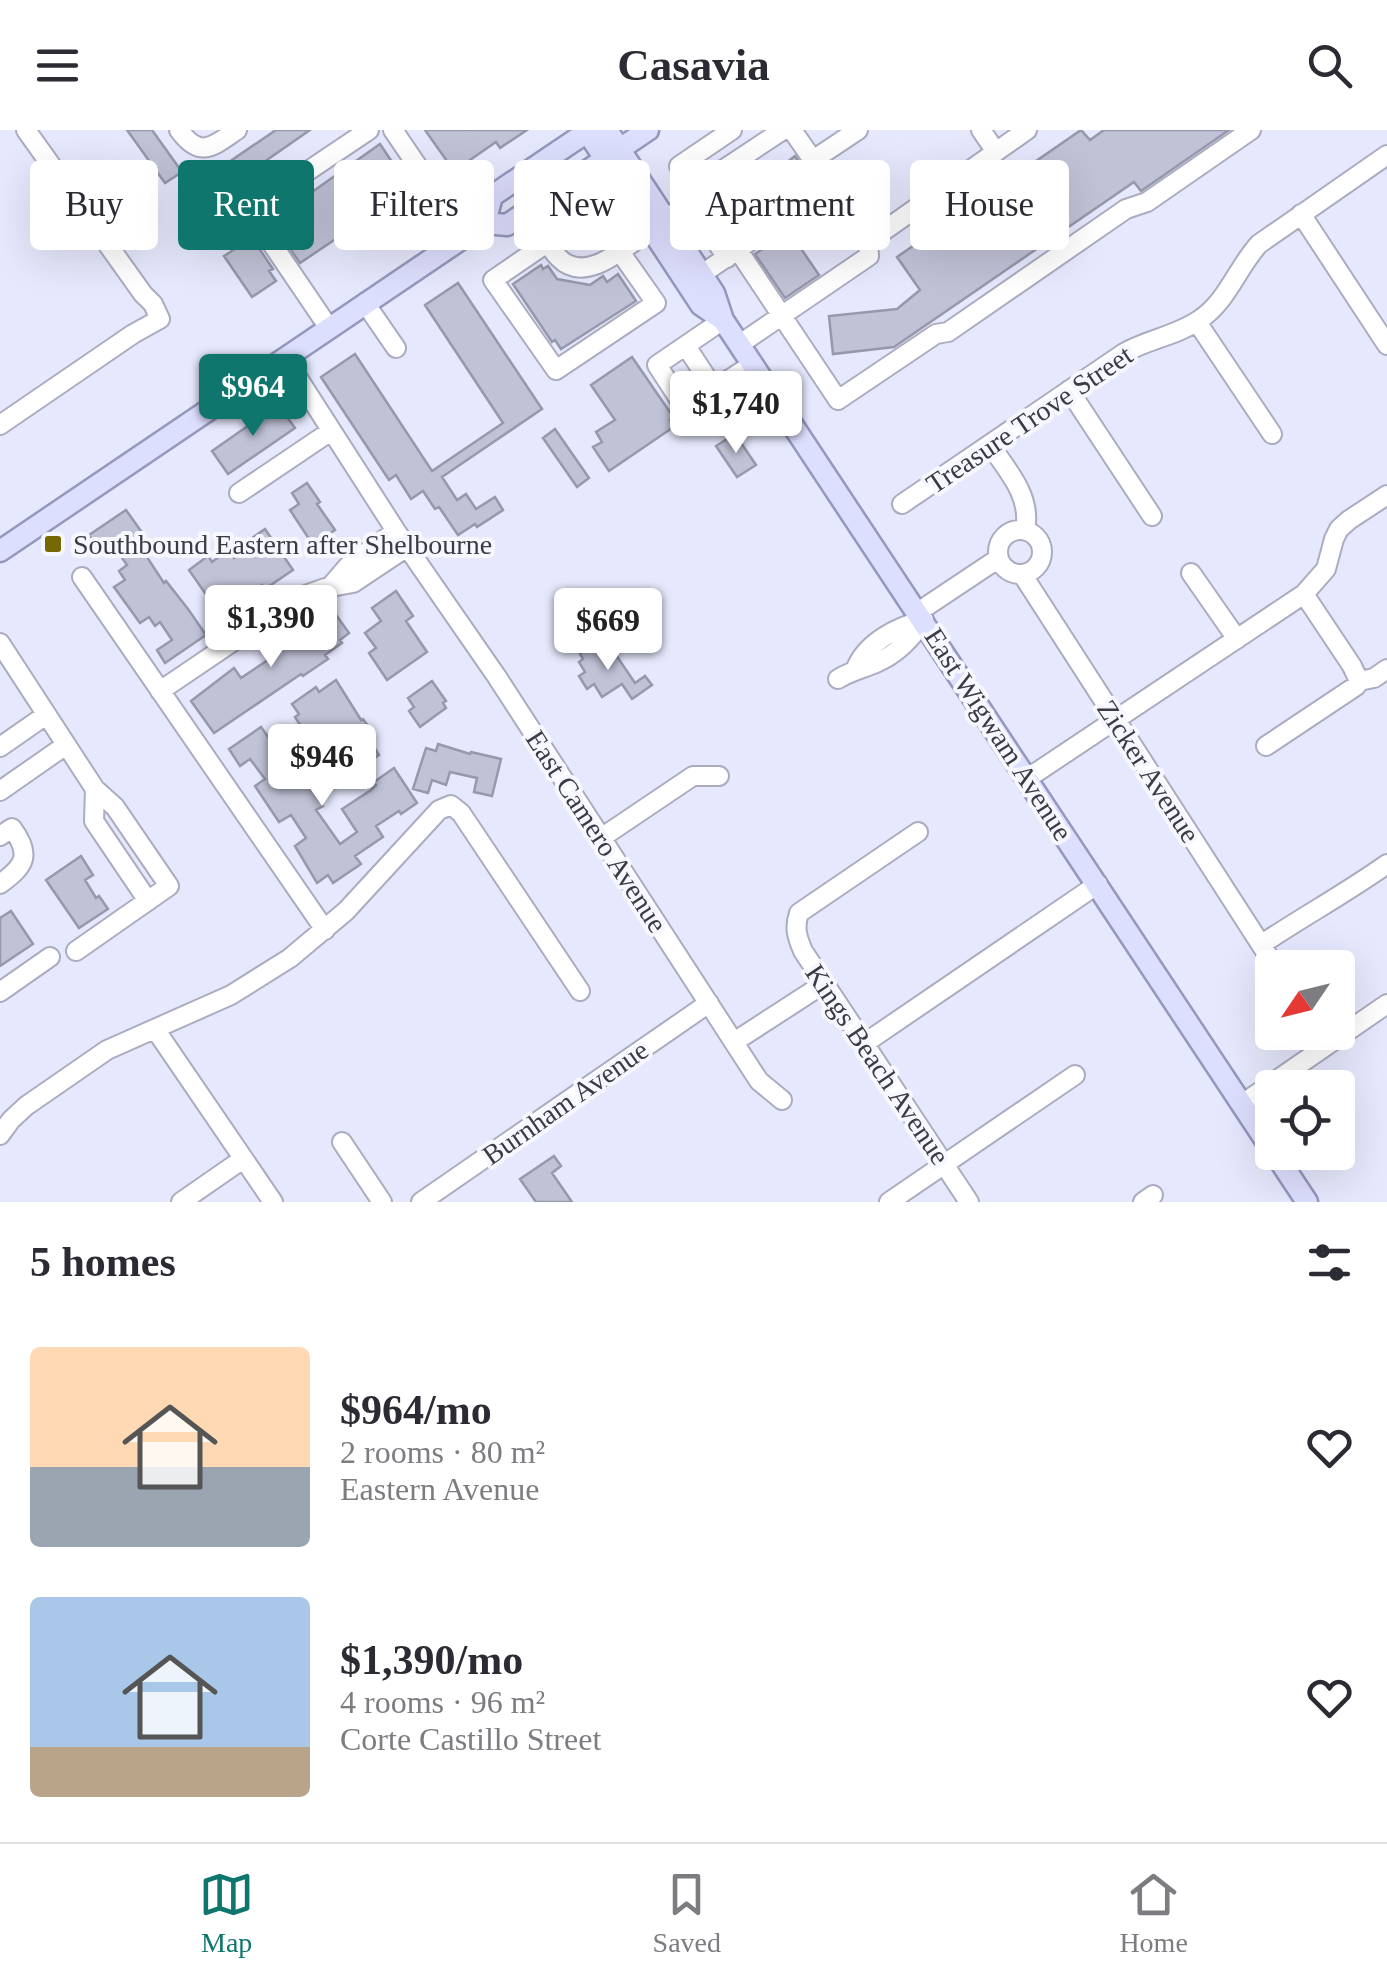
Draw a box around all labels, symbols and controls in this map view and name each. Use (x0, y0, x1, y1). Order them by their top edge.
icon: menu (30, 38, 85, 93)
icon: search (1302, 38, 1357, 93)
text: Casavia (617, 40, 770, 90)
chip: Buy (30, 160, 158, 250)
chip: Rent (178, 160, 314, 250)
chip: Filters (334, 160, 494, 250)
chip: New (514, 160, 650, 250)
chip: Apartment (670, 160, 890, 250)
chip: House (910, 160, 1069, 250)
street label: Treasure Trove Street (920, 339, 1138, 500)
pin: $964 (194, 354, 312, 439)
text: $964 (221, 368, 285, 404)
pin: $1,740 (655, 371, 817, 456)
text: $1,740 (692, 385, 780, 421)
place label: Southbound Eastern after Shelbourne (73, 529, 492, 560)
marker: Southbound Eastern after Shelbourne (42, 533, 64, 555)
pin: $1,390 (190, 585, 352, 670)
pin: $669 (549, 588, 667, 673)
text: $1,390 (227, 599, 315, 635)
text: $669 (576, 602, 640, 638)
street label: East Wigwam Avenue (918, 622, 1079, 846)
street label: Zicker Avenue (1091, 694, 1206, 848)
pin: $946 (263, 724, 381, 809)
street label: East Camero Avenue (520, 725, 673, 938)
text: $946 (290, 738, 354, 774)
north arrow (1255, 950, 1355, 1050)
map controls (1255, 950, 1355, 1170)
street label: Kings Beach Avenue (799, 958, 956, 1170)
street label: Burnham Avenue (477, 1034, 654, 1171)
button: locate (1255, 1070, 1355, 1170)
icon: filters (1302, 1235, 1357, 1290)
text: 5 homes (30, 1239, 176, 1285)
icon: home (110, 1387, 230, 1507)
text: $964/mo (340, 1387, 492, 1433)
icon: heart (1302, 1420, 1357, 1475)
text: 2 rooms · 80 m² (340, 1434, 545, 1470)
text: Eastern Avenue (340, 1471, 539, 1507)
icon: home (110, 1637, 230, 1757)
text: $1,390/mo (340, 1637, 523, 1683)
icon: heart (1302, 1670, 1357, 1725)
text: 4 rooms · 96 m² (340, 1684, 545, 1720)
text: Corte Castillo Street (340, 1721, 601, 1757)
tab: Map (199, 1867, 254, 1959)
tab: Saved (653, 1867, 721, 1959)
tab: Home (1119, 1867, 1188, 1959)

